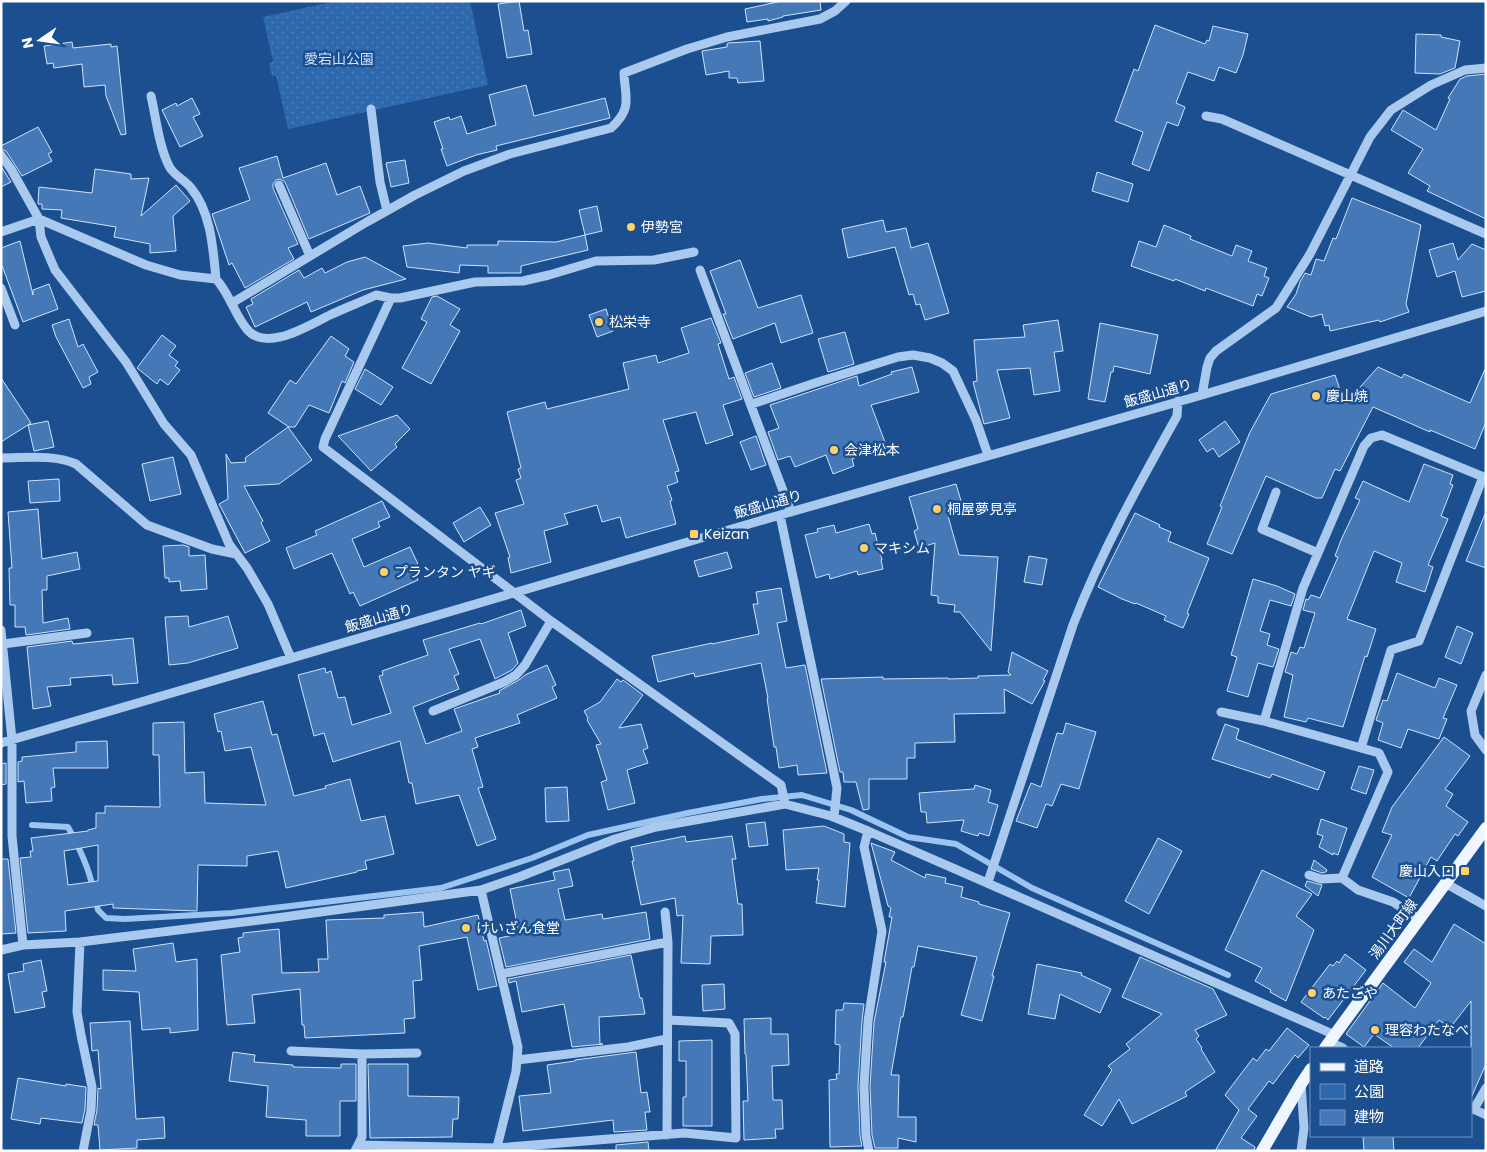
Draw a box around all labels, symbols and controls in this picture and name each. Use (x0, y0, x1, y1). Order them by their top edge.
north arrow (15, 15, 65, 65)
text: N (16, 36, 38, 50)
park label: 愛宕山公園 (304, 49, 374, 69)
place label: 伊勢宮 (641, 217, 683, 237)
marker: 伊勢宮 (625, 221, 637, 233)
place label: 松栄寺 (609, 312, 651, 332)
marker: 松栄寺 (593, 316, 605, 328)
street label: 飯盛山通り (1122, 374, 1194, 412)
place label: 慶山焼 (1326, 386, 1368, 406)
marker: 慶山焼 (1310, 390, 1322, 402)
place label: 会津松本 (844, 440, 900, 460)
marker: 会津松本 (828, 444, 840, 456)
street label: 飯盛山通り (732, 485, 804, 523)
place label: 桐屋夢見亭 (947, 499, 1017, 519)
marker: 桐屋夢見亭 (931, 503, 943, 515)
place label: Keizan (704, 524, 749, 544)
marker: Keizan (688, 528, 700, 540)
place label: マキシム (874, 538, 930, 558)
marker: マキシム (858, 542, 870, 554)
place label: プランタン ヤギ (394, 562, 496, 582)
marker: プランタン ヤギ (378, 566, 390, 578)
street label: 飯盛山通り (343, 599, 415, 637)
place label: 慶山入口 (1399, 861, 1455, 881)
marker: 慶山入口 (1459, 865, 1471, 877)
street label: 湯川大町線 (1364, 895, 1422, 963)
place label: けいざん食堂 (476, 918, 560, 938)
marker: けいざん食堂 (460, 922, 472, 934)
place label: あたごや (1322, 983, 1378, 1003)
marker: あたごや (1306, 987, 1318, 999)
place label: 理容わたなべ (1385, 1020, 1469, 1040)
marker: 理容わたなべ (1369, 1024, 1381, 1036)
legend (1310, 1047, 1472, 1137)
text: 道路 (1354, 1056, 1384, 1077)
text: 公園 (1354, 1081, 1384, 1102)
text: 建物 (1354, 1106, 1384, 1127)

